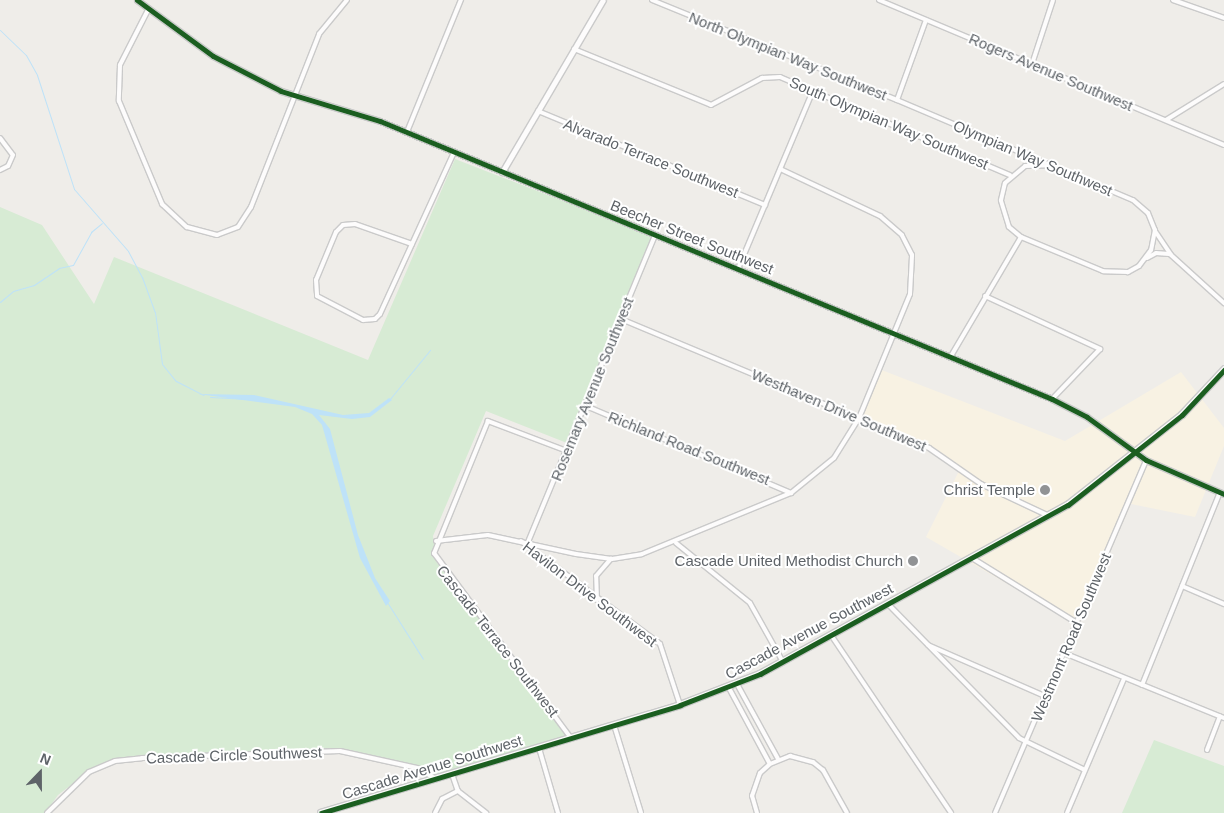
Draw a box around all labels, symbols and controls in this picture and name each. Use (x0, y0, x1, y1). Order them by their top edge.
street label: North Olympian Way Southwest (686, 8, 890, 104)
street label: Rogers Avenue Southwest (966, 29, 1136, 115)
street label: South Olympian Way Southwest (787, 73, 991, 173)
street label: Alvarado Terrace Southwest (561, 115, 741, 201)
street label: Olympian Way Southwest (951, 116, 1115, 200)
street label: Beecher Street Southwest (608, 196, 776, 278)
street label: Rosemary Avenue Southwest (547, 294, 637, 484)
street label: Westhaven Drive Southwest (749, 365, 929, 455)
street label: Richland Road Southwest (606, 407, 772, 489)
place label: Christ Temple (943, 481, 1035, 499)
marker: Christ Temple (1039, 484, 1051, 496)
street label: Havilon Drive Southwest (519, 538, 661, 650)
street label: Westmont Road Southwest (1027, 550, 1115, 724)
place label: Cascade United Methodist Church (675, 552, 903, 570)
marker: Cascade United Methodist Church (907, 555, 919, 567)
street label: Cascade Terrace Southwest (433, 562, 563, 720)
street label: Cascade Avenue Southwest (722, 579, 896, 683)
street label: Cascade Avenue Southwest (339, 731, 525, 803)
street label: Cascade Circle Southwest (146, 743, 322, 767)
north arrow (15, 748, 65, 798)
text: N (38, 750, 53, 768)

